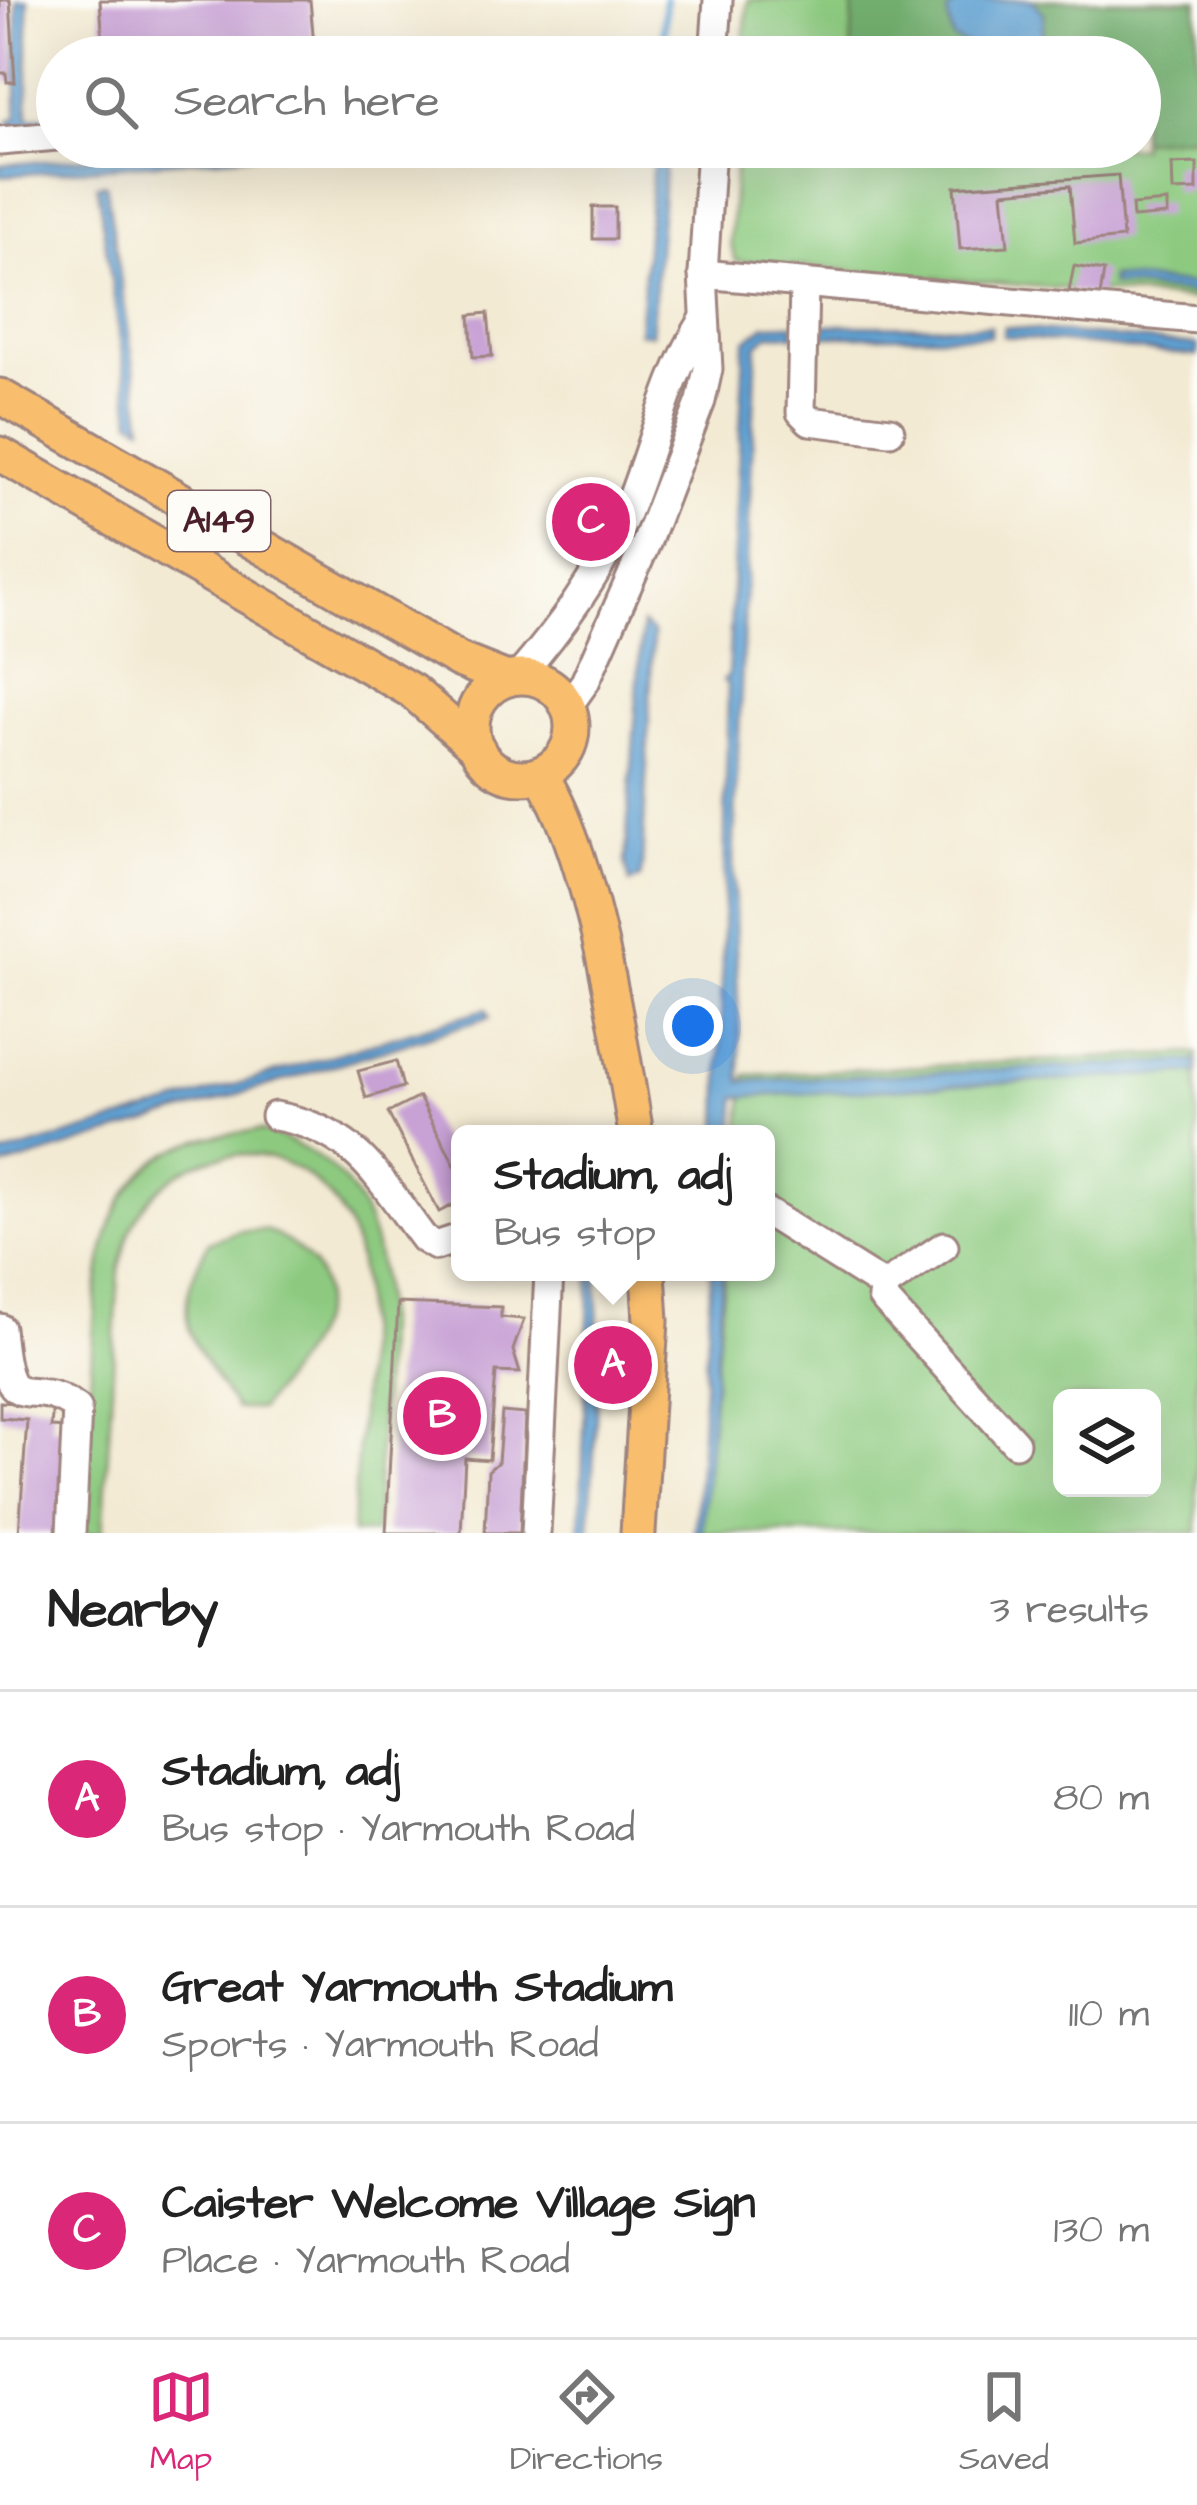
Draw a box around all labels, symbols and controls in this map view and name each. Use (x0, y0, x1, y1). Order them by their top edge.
search box (36, 36, 1161, 168)
icon: search (78, 69, 144, 135)
text: Search here (174, 71, 440, 133)
pin: C (552, 477, 630, 567)
road number: A149 (168, 491, 270, 551)
your location (663, 996, 723, 1056)
popup (451, 1125, 775, 1281)
text: Stadium, adj (494, 1145, 732, 1207)
text: Bus stop (494, 1207, 656, 1261)
pin: A (574, 1320, 652, 1410)
pin: B (403, 1371, 481, 1461)
map controls (1053, 1389, 1161, 1497)
button: layers (1053, 1389, 1161, 1497)
text: Nearby (48, 1576, 218, 1647)
text: 3 results (990, 1584, 1149, 1638)
text: Stadium, adj (162, 1741, 400, 1803)
text: A (75, 1772, 99, 1826)
text: 80 m (1053, 1772, 1149, 1826)
text: Bus stop · Yarmouth Road (162, 1803, 635, 1857)
text: Great Yarmouth Stadium (162, 1957, 673, 2019)
text: B (73, 1988, 101, 2042)
text: 110 m (1068, 1988, 1149, 2042)
text: Sports · Yarmouth Road (162, 2019, 599, 2073)
text: Caister Welcome Village Sign (162, 2173, 756, 2235)
text: C (73, 2204, 101, 2258)
text: 130 m (1054, 2204, 1149, 2258)
text: Place · Yarmouth Road (162, 2235, 570, 2289)
tab: Map (148, 2364, 214, 2482)
tab: Directions (510, 2364, 663, 2482)
tab: Saved (959, 2364, 1049, 2482)

